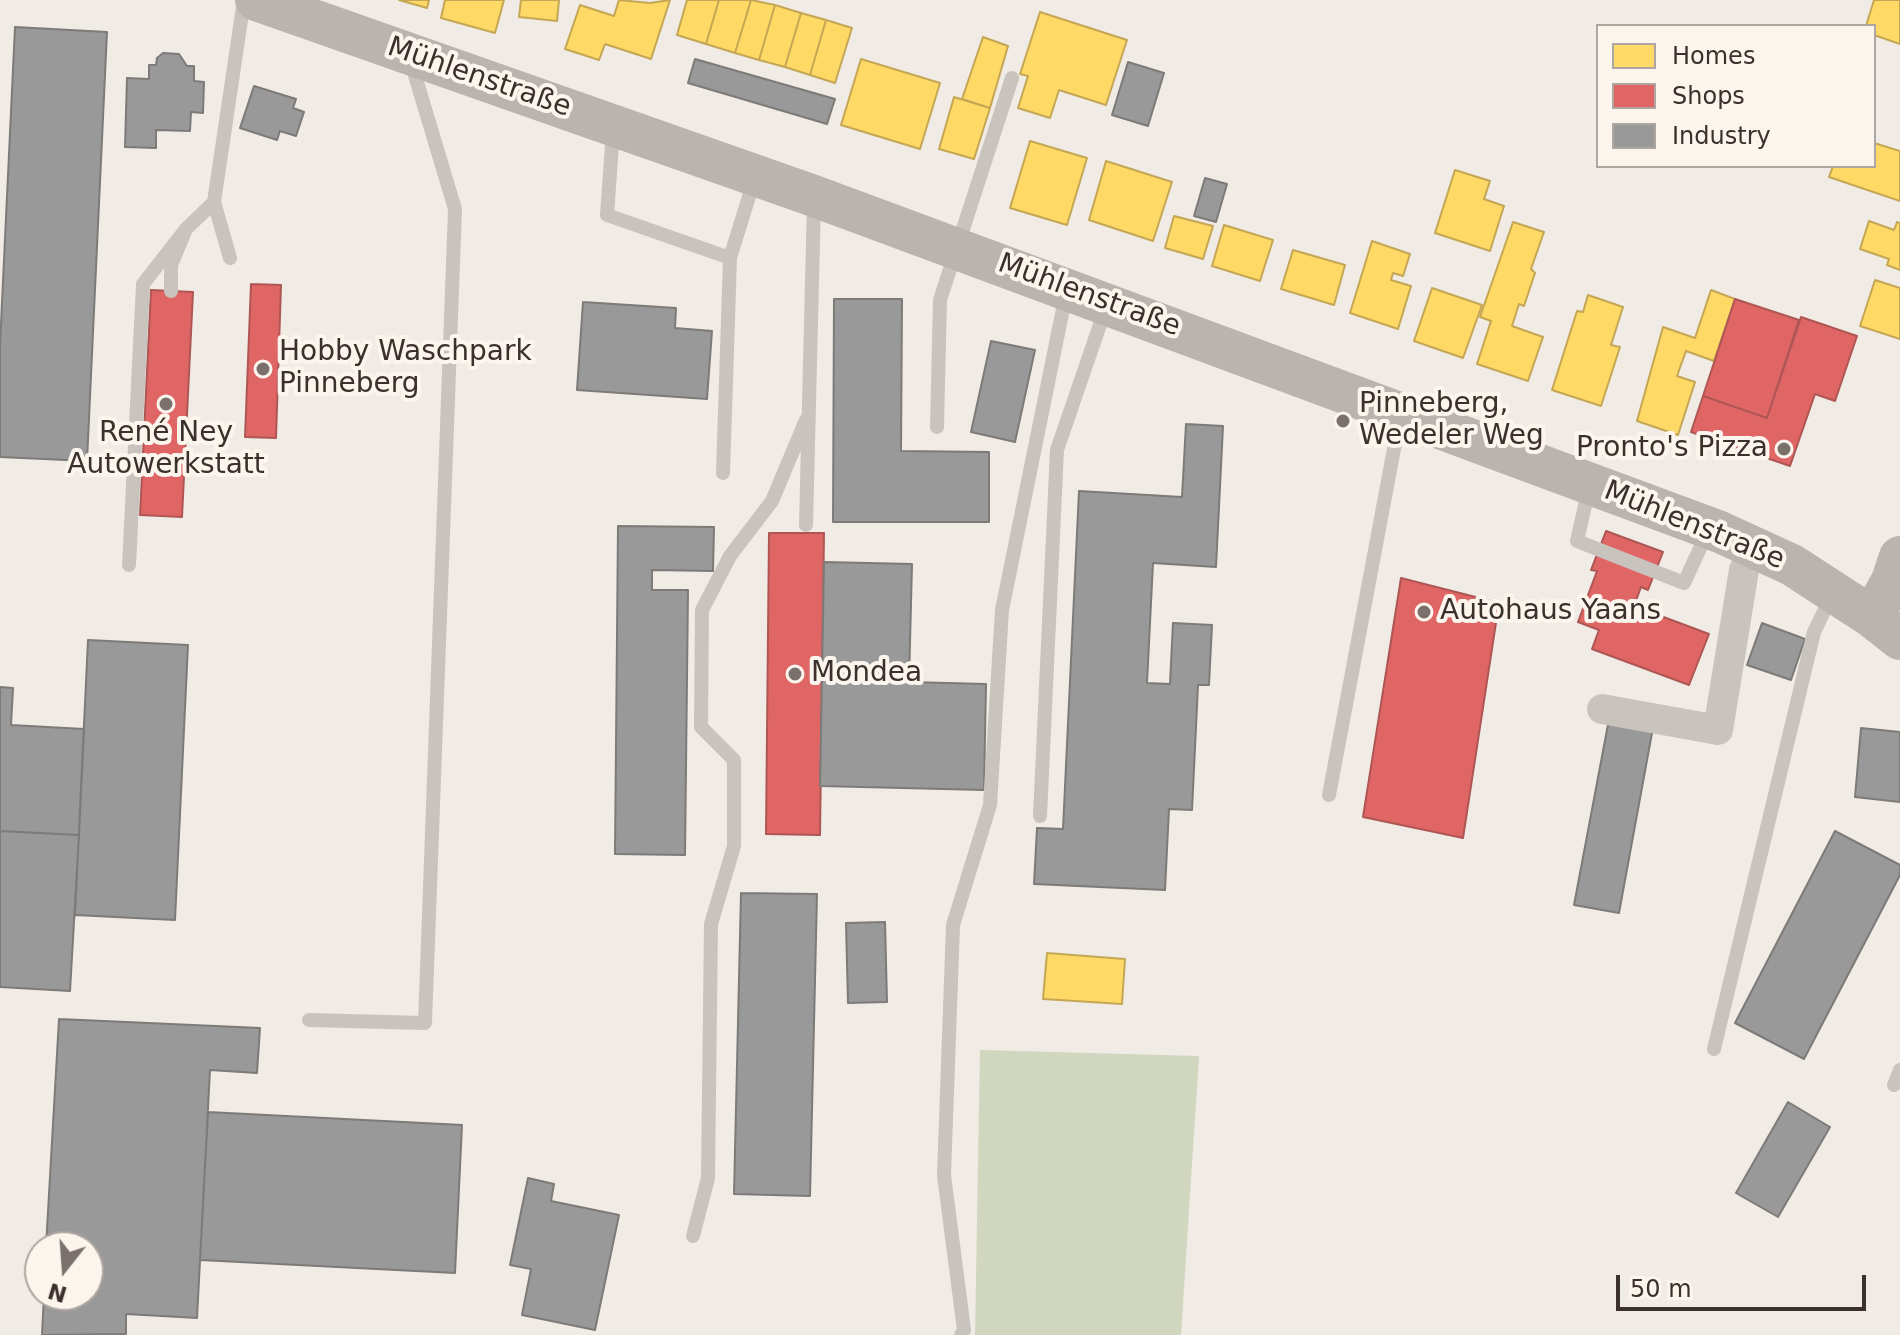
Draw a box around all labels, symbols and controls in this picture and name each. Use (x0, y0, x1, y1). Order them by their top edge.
legend (1596, 24, 1876, 168)
street label: Mühlenstraße (383, 31, 575, 125)
text: Homes (1672, 42, 1755, 70)
text: Shops (1672, 82, 1745, 110)
text: Industry (1672, 122, 1771, 150)
street label: Mühlenstraße (993, 247, 1185, 345)
place label: Hobby Waschpark Pinneberg (279, 336, 532, 402)
marker: Hobby Waschpark Pinneberg (254, 360, 272, 378)
place label: Pinneberg, Wedeler Weg (1359, 388, 1544, 454)
marker: René Ney Autowerkstatt (157, 395, 175, 413)
marker: Pinneberg, Wedeler Weg (1334, 412, 1352, 430)
place label: René Ney Autowerkstatt (67, 417, 265, 483)
place label: Pronto's Pizza (1576, 432, 1768, 466)
marker: Pronto's Pizza (1775, 440, 1793, 458)
street label: Mühlenstraße (1599, 475, 1789, 577)
place label: Autohaus Yaans (1440, 595, 1661, 629)
marker: Autohaus Yaans (1415, 603, 1433, 621)
place label: Mondea (811, 657, 922, 691)
marker: Mondea (786, 665, 804, 683)
north arrow (24, 1231, 104, 1311)
scale bar (1620, 1259, 1870, 1309)
text: 50 m (1630, 1275, 1692, 1303)
text: N (45, 1278, 70, 1307)

